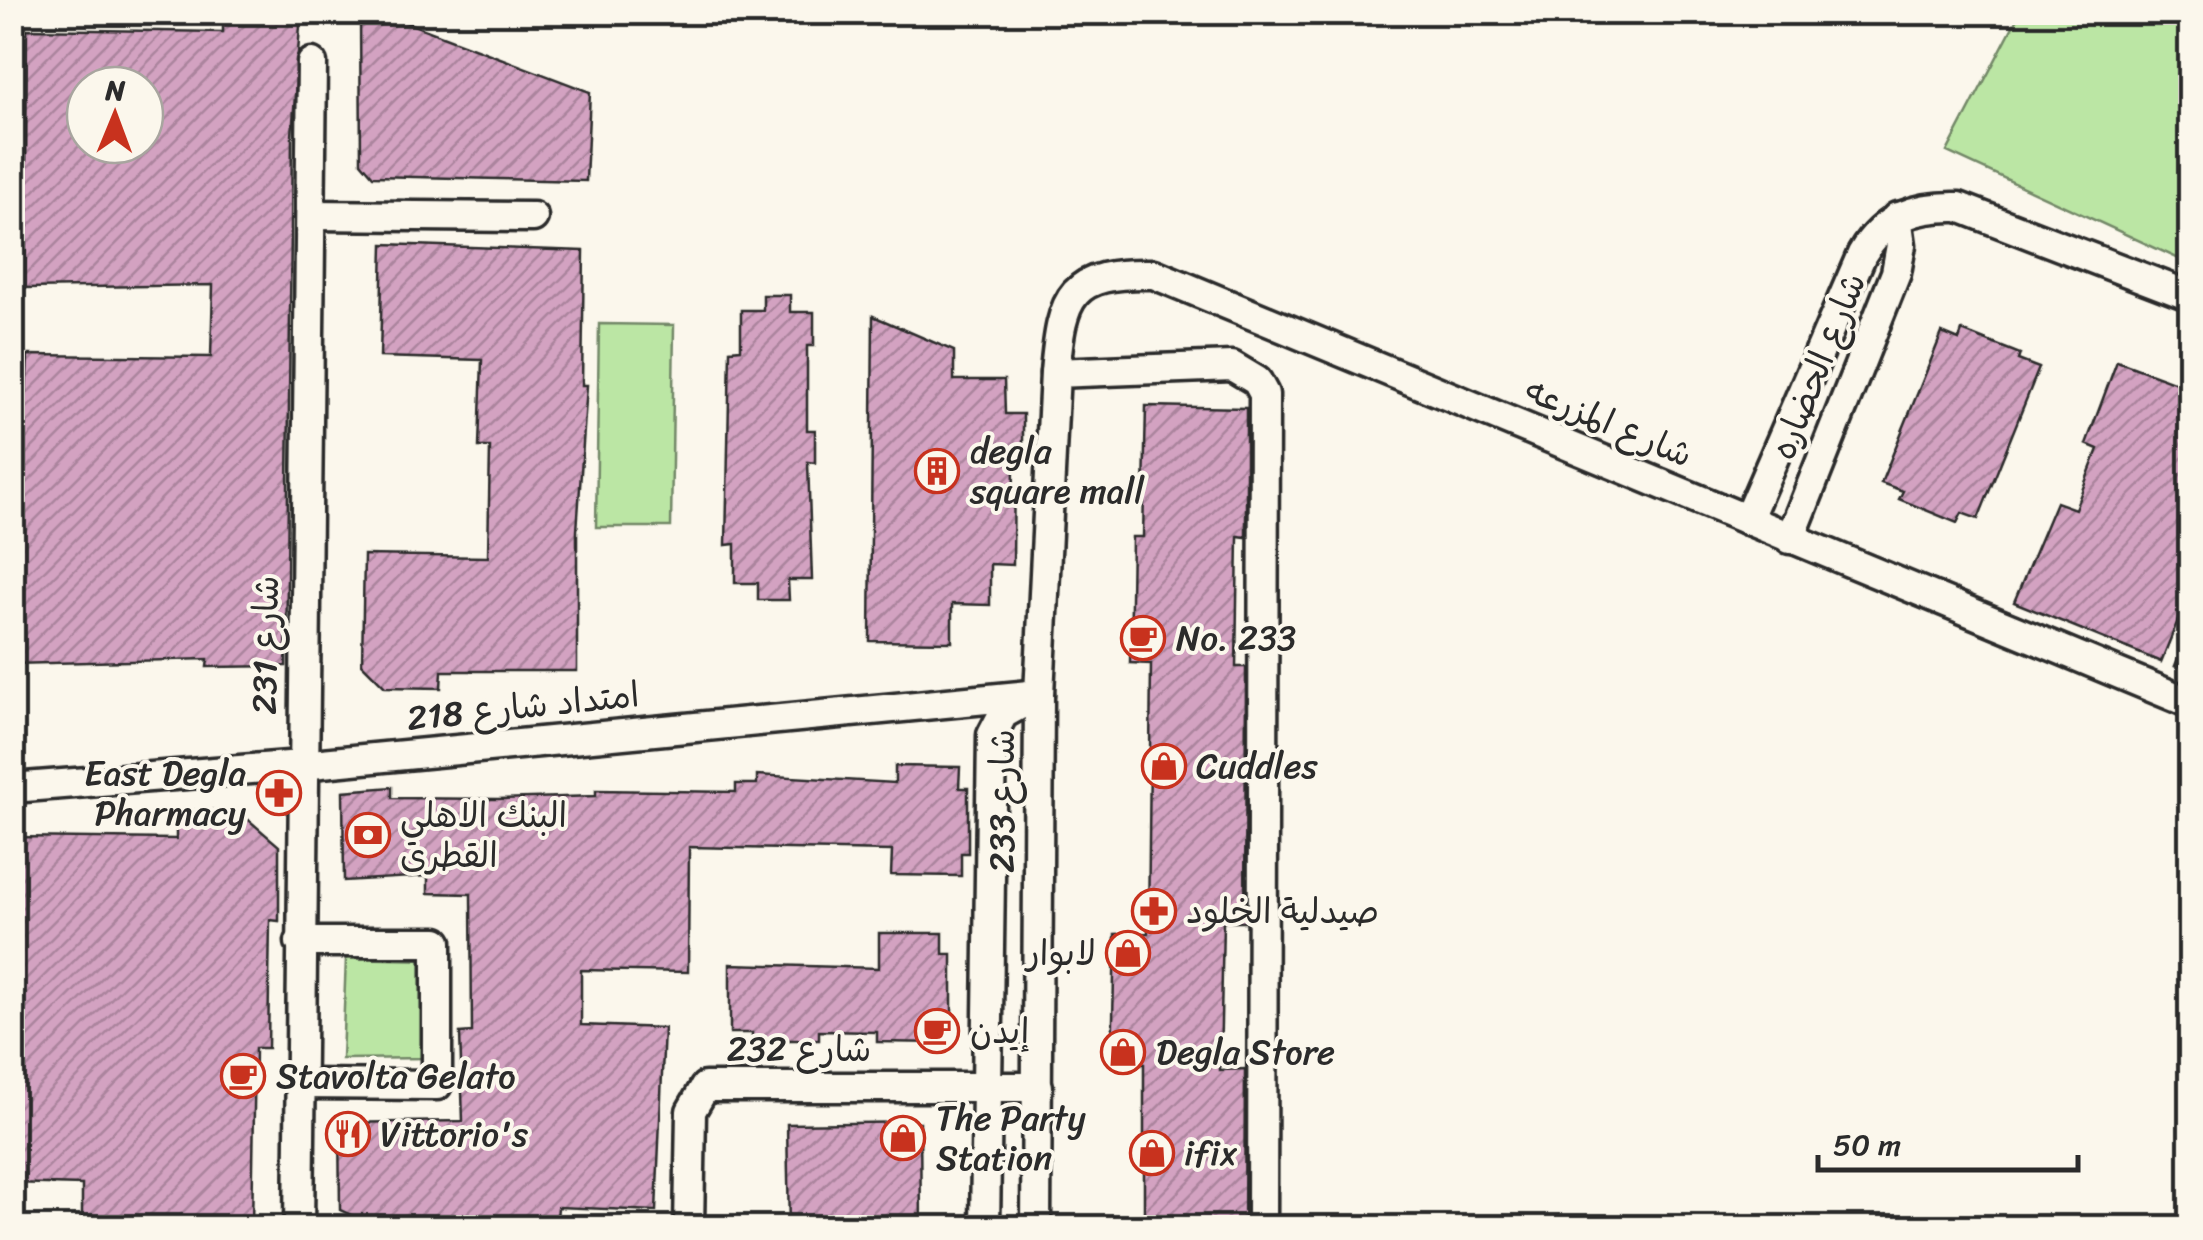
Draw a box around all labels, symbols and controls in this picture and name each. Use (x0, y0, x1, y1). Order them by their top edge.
north arrow (65, 65, 165, 165)
text: N (104, 66, 126, 115)
street label: شارع الحضاره (1752, 263, 1884, 469)
street label: شارع المزرعه (1515, 359, 1703, 485)
place label: degla square mall (969, 420, 1145, 522)
building icon: degla square mall (914, 448, 960, 494)
street label: شارع 231 (233, 575, 297, 715)
place label: No. 233 (1176, 607, 1296, 669)
cafe icon: No. 233 (1120, 615, 1166, 661)
street label: امتداد شارع 218 (404, 663, 642, 749)
street label: شارع 233 (971, 729, 1033, 873)
place label: Cuddles (1196, 735, 1318, 797)
place label: East Degla Pharmacy (84, 742, 247, 844)
shop icon: Cuddles (1141, 743, 1187, 789)
pharmacy icon: East Degla Pharmacy (256, 770, 302, 816)
place label: البنك الاهلي القطرى (400, 784, 567, 886)
bank icon: البنك الاهلي القطرى (345, 812, 391, 858)
place label: صيدلية الخلود (1186, 880, 1379, 942)
pharmacy icon: صيدلية الخلود (1131, 888, 1177, 934)
place label: لابوار (1023, 922, 1096, 984)
shop icon: لابوار (1105, 930, 1151, 976)
place label: إيدن (970, 1000, 1029, 1062)
cafe icon: إيدن (914, 1008, 960, 1054)
street label: شارع 232 (727, 1018, 871, 1080)
place label: Degla Store (1156, 1021, 1335, 1083)
shop icon: Degla Store (1100, 1029, 1146, 1075)
place label: Stavolta Gelato (276, 1045, 516, 1107)
cafe icon: Stavolta Gelato (220, 1053, 266, 1099)
place label: The Party Station (936, 1087, 1086, 1189)
place label: Vittorio's (380, 1103, 528, 1165)
scale bar (1818, 1110, 2078, 1172)
restaurant icon: Vittorio's (325, 1111, 371, 1157)
shop icon: The Party Station (880, 1115, 926, 1161)
text: 50 m (1833, 1118, 1901, 1172)
place label: ifix (1184, 1122, 1238, 1184)
shop icon: ifix (1129, 1130, 1175, 1176)

